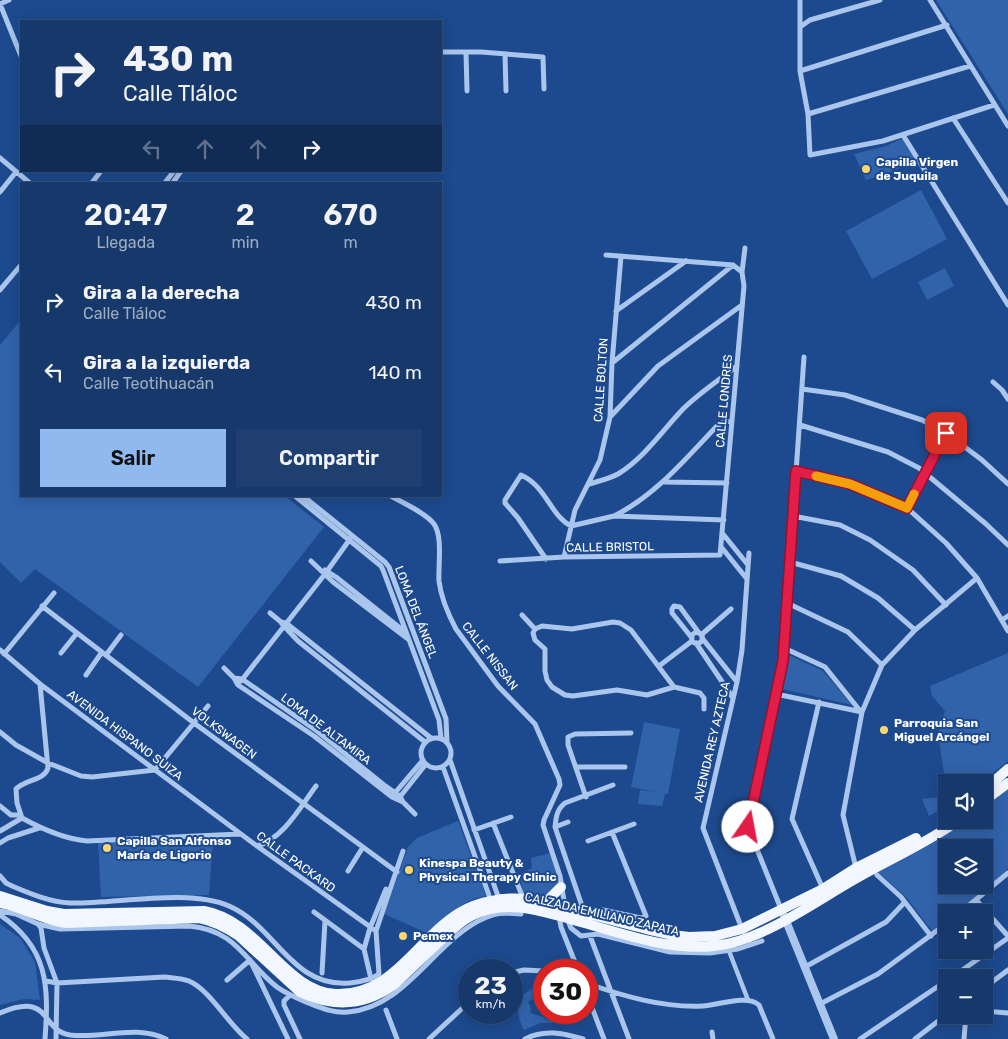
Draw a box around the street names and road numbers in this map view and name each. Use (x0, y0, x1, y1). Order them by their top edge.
street label: CALLE BOLTON (591, 337, 611, 423)
street label: CALLE LONDRES (713, 354, 735, 448)
street label: CALLE BRISTOL (566, 539, 654, 555)
street label: LOMA DEL ÁNGEL (392, 564, 440, 661)
street label: CALLE NISSAN (459, 619, 521, 693)
street label: AVENIDA REY AZTECA (691, 680, 733, 804)
street label: AVENIDA HISPANO SUIZA (64, 687, 186, 783)
street label: LOMA DE ALTAMIRA (278, 691, 374, 767)
street label: VOLKSWAGEN (189, 704, 259, 762)
street label: CALLE PACKARD (254, 829, 338, 895)
street label: CALZADA EMILIANO ZAPATA (523, 889, 681, 939)

